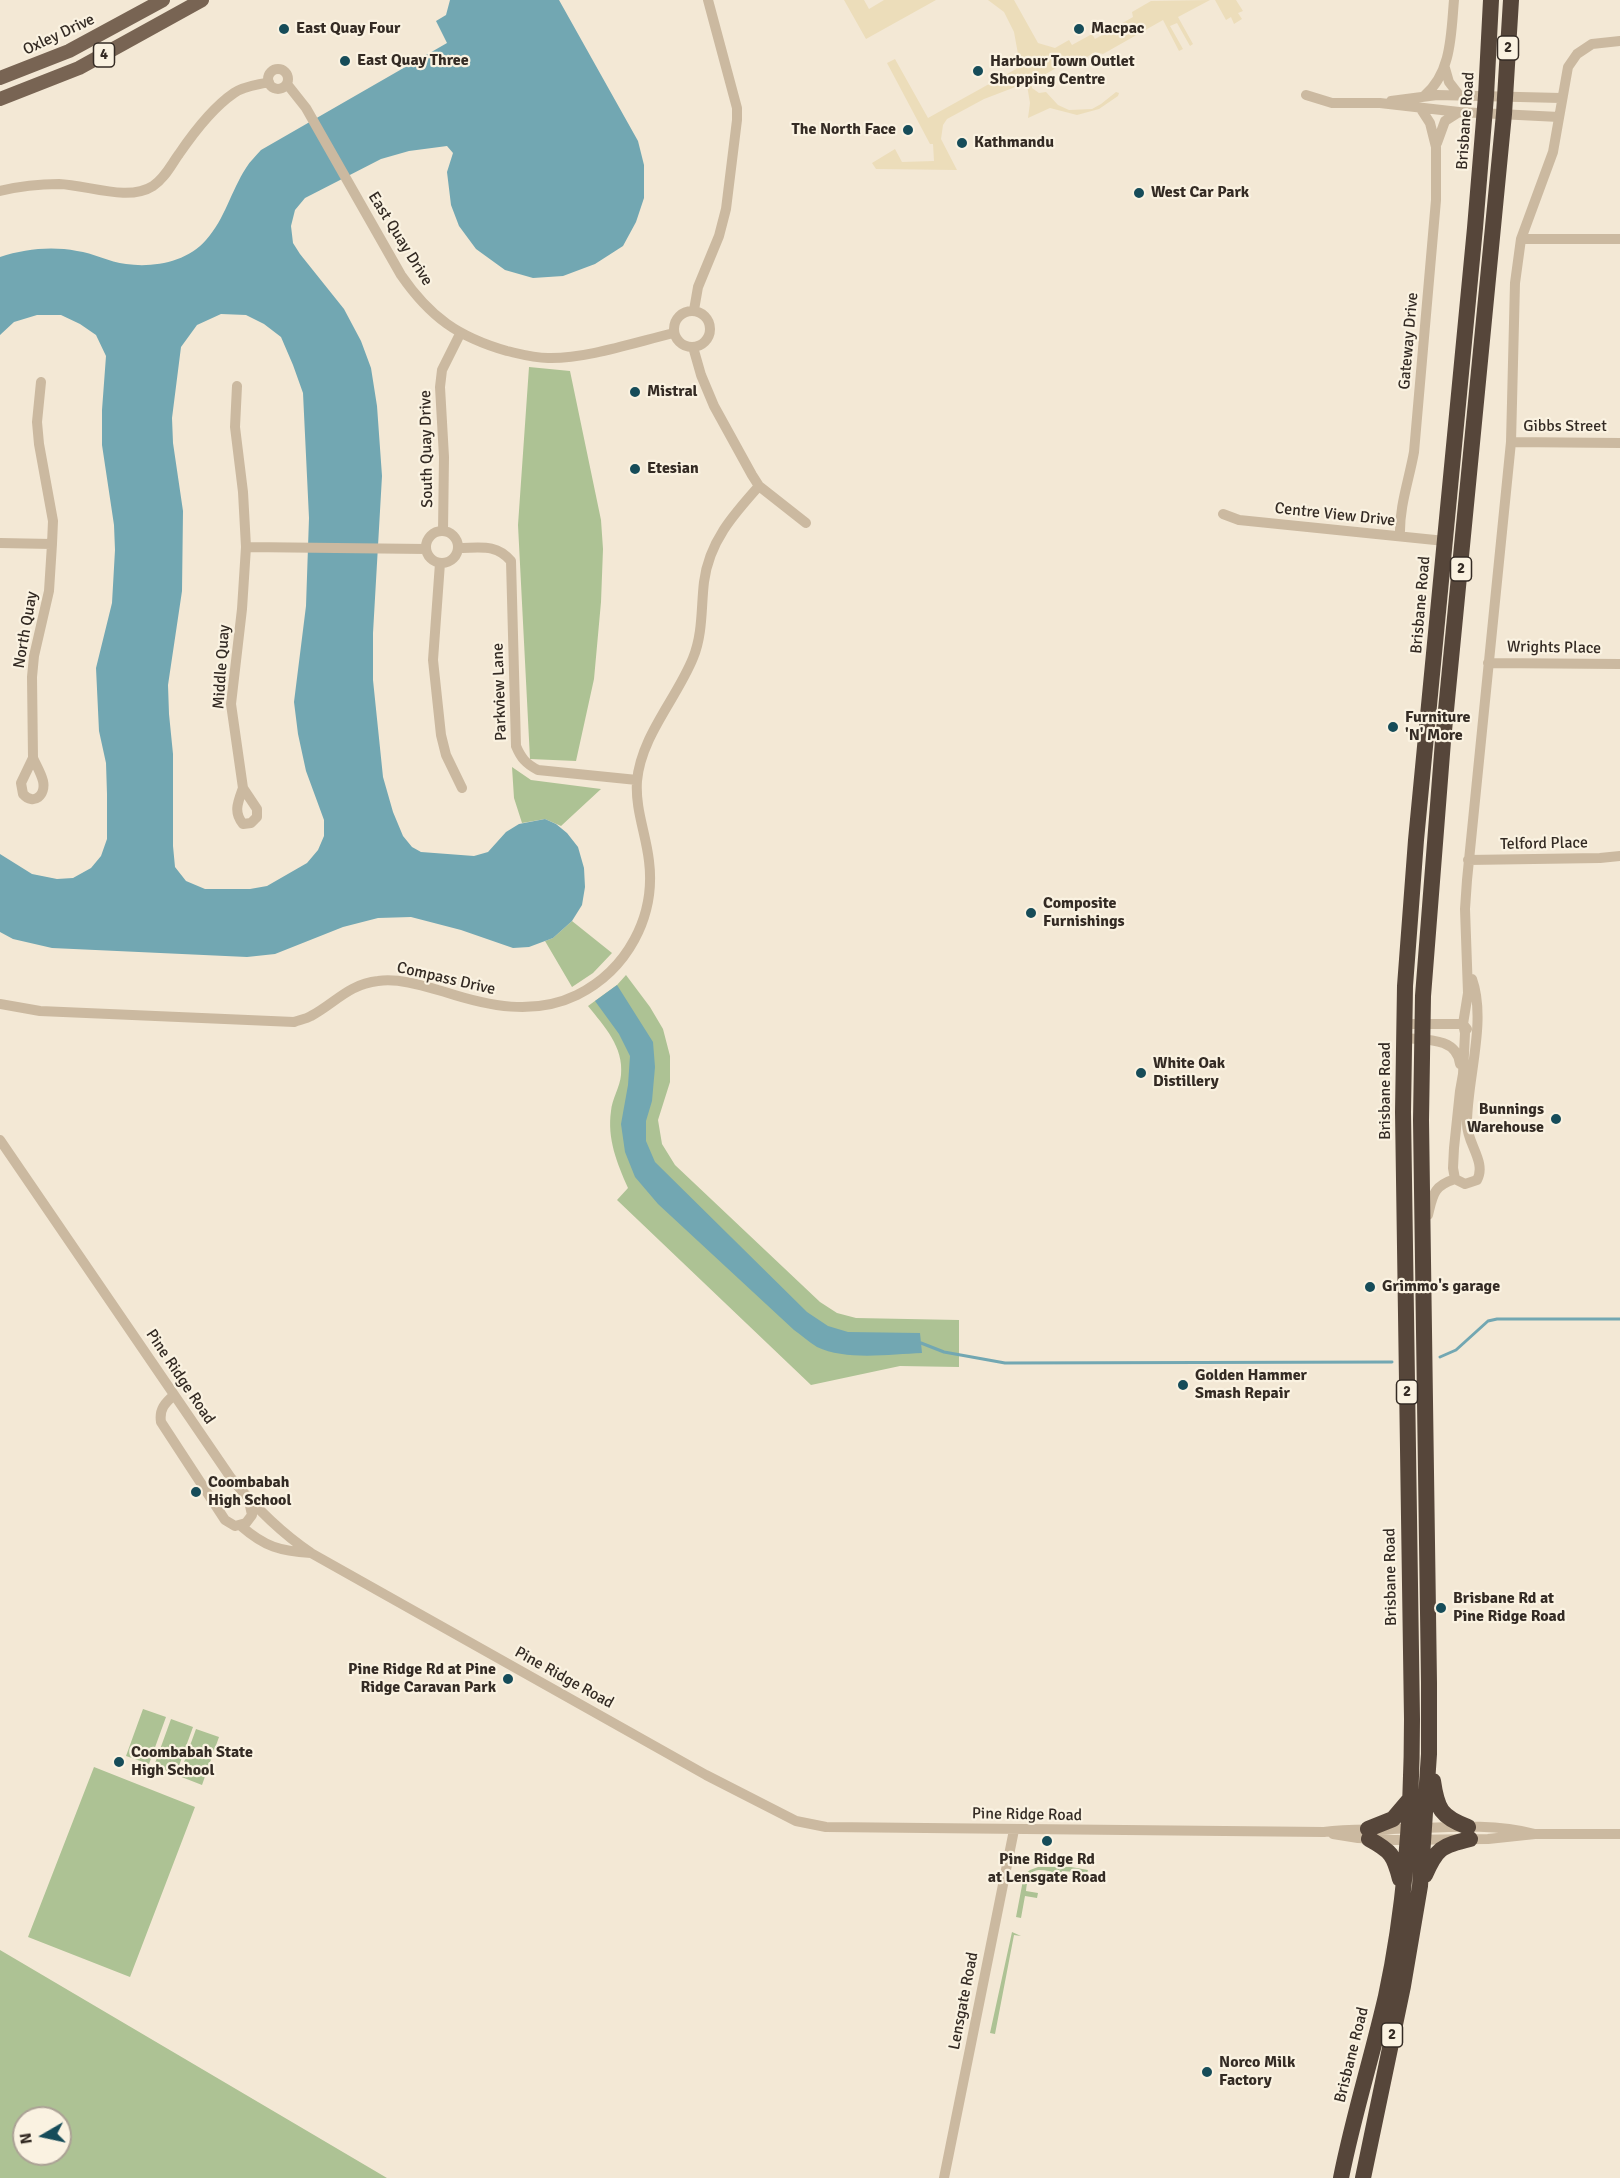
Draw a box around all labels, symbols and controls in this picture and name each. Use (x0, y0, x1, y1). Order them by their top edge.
street label: Oxley Drive (20, 10, 98, 60)
place label: East Quay Four (296, 19, 400, 39)
place label: Macpac (1091, 19, 1144, 39)
marker: East Quay Four (277, 22, 291, 36)
marker: Macpac (1072, 22, 1086, 36)
road number: 2 (1498, 36, 1518, 60)
road number: 4 (94, 43, 114, 67)
place label: East Quay Three (357, 51, 469, 71)
place label: Harbour Town Outlet Shopping Centre (990, 52, 1135, 90)
marker: East Quay Three (338, 54, 352, 68)
marker: Harbour Town Outlet Shopping Centre (971, 64, 985, 78)
street label: Brisbane Road (1453, 71, 1479, 171)
place label: The North Face (792, 120, 896, 140)
marker: The North Face (901, 123, 915, 137)
place label: Kathmandu (974, 133, 1054, 153)
marker: Kathmandu (955, 136, 969, 150)
place label: West Car Park (1151, 183, 1249, 203)
marker: West Car Park (1132, 186, 1146, 200)
street label: East Quay Drive (363, 189, 437, 289)
street label: Gateway Drive (1395, 292, 1423, 390)
place label: Mistral (647, 382, 698, 402)
marker: Mistral (628, 385, 642, 399)
street label: South Quay Drive (416, 390, 438, 508)
street label: Gibbs Street (1523, 417, 1607, 437)
place label: Etesian (647, 459, 699, 479)
marker: Etesian (628, 462, 642, 476)
street label: Centre View Drive (1274, 499, 1396, 531)
street label: Brisbane Road (1407, 555, 1435, 655)
road number: 2 (1450, 557, 1472, 581)
street label: North Quay (10, 590, 42, 670)
street label: Middle Quay (209, 624, 235, 710)
street label: Wrights Place (1507, 638, 1601, 658)
street label: Parkview Lane (489, 643, 511, 741)
place label: Furniture 'N' More (1405, 708, 1470, 746)
marker: Furniture 'N' More (1386, 720, 1400, 734)
street label: Telford Place (1500, 834, 1588, 854)
place label: Composite Furnishings (1043, 894, 1125, 932)
marker: Composite Furnishings (1024, 906, 1038, 920)
street label: Compass Drive (395, 958, 497, 1000)
street label: Brisbane Road (1376, 1042, 1396, 1140)
place label: White Oak Distillery (1153, 1054, 1225, 1092)
marker: White Oak Distillery (1134, 1066, 1148, 1080)
place label: Bunnings Warehouse (1467, 1100, 1544, 1138)
marker: Bunnings Warehouse (1549, 1112, 1563, 1126)
place label: Grimmo's garage (1382, 1277, 1500, 1297)
marker: Grimmo's garage (1363, 1280, 1377, 1294)
street label: Pine Ridge Road (141, 1326, 219, 1428)
place label: Golden Hammer Smash Repair (1195, 1366, 1307, 1404)
marker: Golden Hammer Smash Repair (1176, 1378, 1190, 1392)
road number: 2 (1396, 1380, 1418, 1404)
place label: Coombabah High School (208, 1473, 291, 1511)
marker: Coombabah High School (189, 1485, 203, 1499)
street label: Brisbane Road (1381, 1528, 1401, 1626)
place label: Brisbane Rd at Pine Ridge Road (1453, 1589, 1565, 1627)
marker: Brisbane Rd at Pine Ridge Road (1434, 1601, 1448, 1615)
street label: Pine Ridge Road (511, 1643, 617, 1713)
place label: Pine Ridge Rd at Pine Ridge Caravan Park (348, 1660, 496, 1698)
marker: Pine Ridge Rd at Pine Ridge Caravan Park (501, 1672, 515, 1686)
place label: Coombabah State High School (131, 1743, 253, 1781)
marker: Coombabah State High School (112, 1755, 126, 1769)
street label: Pine Ridge Road (972, 1804, 1082, 1826)
marker: Pine Ridge Rd at Lensgate Road (1040, 1834, 1054, 1848)
place label: Pine Ridge Rd at Lensgate Road (988, 1850, 1106, 1888)
street label: Lensgate Road (945, 1950, 983, 2052)
street label: Brisbane Road (1331, 2005, 1373, 2105)
road number: 2 (1382, 2023, 1402, 2047)
place label: Norco Milk Factory (1219, 2053, 1295, 2091)
marker: Norco Milk Factory (1200, 2065, 1214, 2079)
north arrow (12, 2106, 72, 2166)
text: N (15, 2131, 37, 2146)

